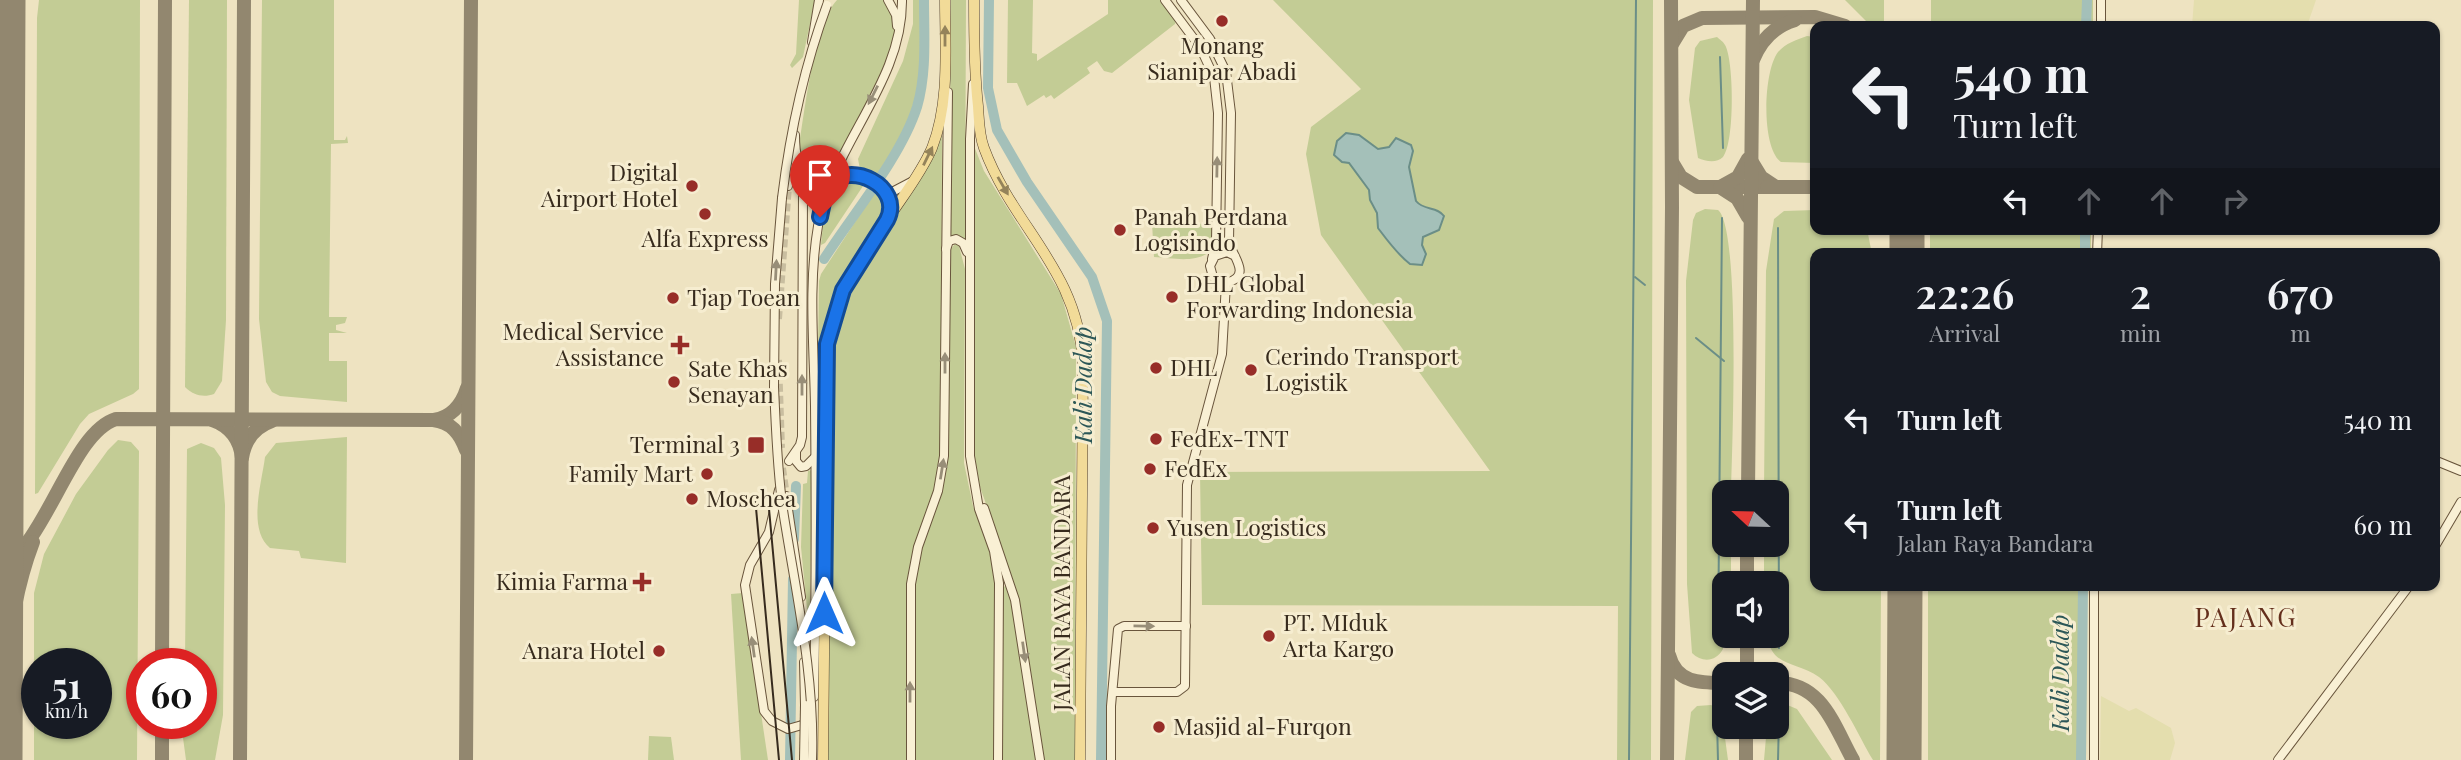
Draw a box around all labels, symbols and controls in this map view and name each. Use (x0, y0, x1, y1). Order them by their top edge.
marker: Monang Sianipar Abadi (1214, 13, 1230, 29)
one-way arrow (939, 25, 951, 47)
place label: Monang Sianipar Abadi (1147, 29, 1297, 86)
text: 540 m (1953, 40, 2089, 105)
icon: left (1838, 49, 1929, 140)
one-way arrow (868, 85, 879, 105)
text: Turn left (1953, 103, 2077, 146)
pin (790, 145, 850, 217)
one-way arrow (922, 146, 933, 166)
place label: Digital Airport Hotel (540, 156, 678, 213)
icon: arrive (801, 156, 839, 194)
one-way arrow (1211, 156, 1223, 178)
one-way arrow (997, 177, 1009, 196)
marker: Digital Airport Hotel (684, 178, 700, 194)
icon: left (1997, 182, 2035, 220)
icon: ahead (2070, 182, 2108, 220)
icon: ahead (2143, 182, 2181, 220)
icon: right (2216, 182, 2254, 220)
place label: Panah Perdana Logisindo (1134, 200, 1288, 257)
marker: Alfa Express (697, 206, 713, 222)
place label: Alfa Express (641, 222, 768, 253)
marker: Panah Perdana Logisindo (1112, 222, 1128, 238)
one-way arrow (771, 259, 782, 281)
text: 22:26 (1916, 264, 2015, 320)
text: 2 (2130, 264, 2151, 320)
text: 670 (2267, 264, 2334, 320)
place label: DHL Global Forwarding Indonesia (1186, 267, 1414, 324)
place label: Tjap Toean (687, 281, 800, 312)
marker: DHL Global Forwarding Indonesia (1164, 289, 1180, 305)
marker: Tjap Toean (665, 290, 681, 306)
place label: Medical Service Assistance (503, 315, 664, 372)
text: Arrival (1930, 317, 2000, 348)
text: min (2120, 317, 2161, 348)
text: m (2290, 317, 2311, 348)
water label: Kali Dadap (1066, 327, 1098, 444)
marker: Medical Service Assistance (670, 335, 690, 355)
place label: Cerindo Transport Logistik (1265, 340, 1459, 397)
place label: DHL (1170, 351, 1217, 382)
place label: Sate Khas Senayan (688, 352, 788, 409)
one-way arrow (939, 352, 951, 374)
marker: DHL (1148, 360, 1164, 376)
marker: Cerindo Transport Logistik (1243, 362, 1259, 378)
marker: Sate Khas Senayan (666, 374, 682, 390)
one-way arrow (796, 374, 808, 396)
icon: left (1838, 401, 1876, 439)
text: Turn left (1897, 402, 2002, 437)
text: 540 m (2343, 402, 2412, 437)
place label: FedEx-TNT (1170, 422, 1289, 453)
place label: Terminal 3 (630, 428, 740, 459)
marker: FedEx-TNT (1148, 431, 1164, 447)
marker: Terminal 3 (746, 435, 766, 455)
place label: FedEx (1164, 452, 1228, 483)
place label: Family Mart (569, 457, 694, 488)
one-way arrow (937, 458, 948, 480)
marker: FedEx (1142, 461, 1158, 477)
marker: Family Mart (699, 466, 715, 482)
street label: JALAN RAYA BANDARA (1045, 475, 1076, 712)
north arrow (1712, 480, 1788, 556)
map controls (1712, 480, 1789, 739)
place label: Moschea (706, 482, 797, 513)
marker: Moschea (684, 491, 700, 507)
text: Turn left (1897, 492, 2002, 527)
icon: left (1838, 506, 1876, 544)
text: 60 m (2353, 507, 2412, 542)
place label: Yusen Logistics (1166, 511, 1326, 542)
marker: Yusen Logistics (1145, 520, 1161, 536)
text: Jalan Raya Bandara (1897, 527, 2094, 558)
place label: Kimia Farma (496, 565, 629, 596)
button: sound (1712, 571, 1789, 648)
marker: Kimia Farma (634, 574, 650, 590)
position arrow (787, 576, 861, 650)
district label: PAJANG (2194, 599, 2298, 634)
place label: PT. MIduk Arta Kargo (1282, 606, 1394, 663)
water label: Kali Dadap (2043, 615, 2075, 732)
one-way arrow (1133, 620, 1155, 632)
marker: PT. MIduk Arta Kargo (1261, 628, 1277, 644)
place label: Anara Hotel (521, 634, 645, 665)
one-way arrow (748, 636, 759, 658)
one-way arrow (1018, 641, 1029, 663)
marker: Anara Hotel (651, 643, 667, 659)
speed limit sign: 60 (126, 648, 217, 739)
text: 51 (52, 661, 81, 708)
button: layers (1712, 662, 1789, 739)
one-way arrow (904, 681, 916, 703)
text: km/h (45, 699, 88, 723)
place label: Masjid al-Furqon (1173, 710, 1352, 741)
marker: Masjid al-Furqon (1151, 719, 1167, 735)

